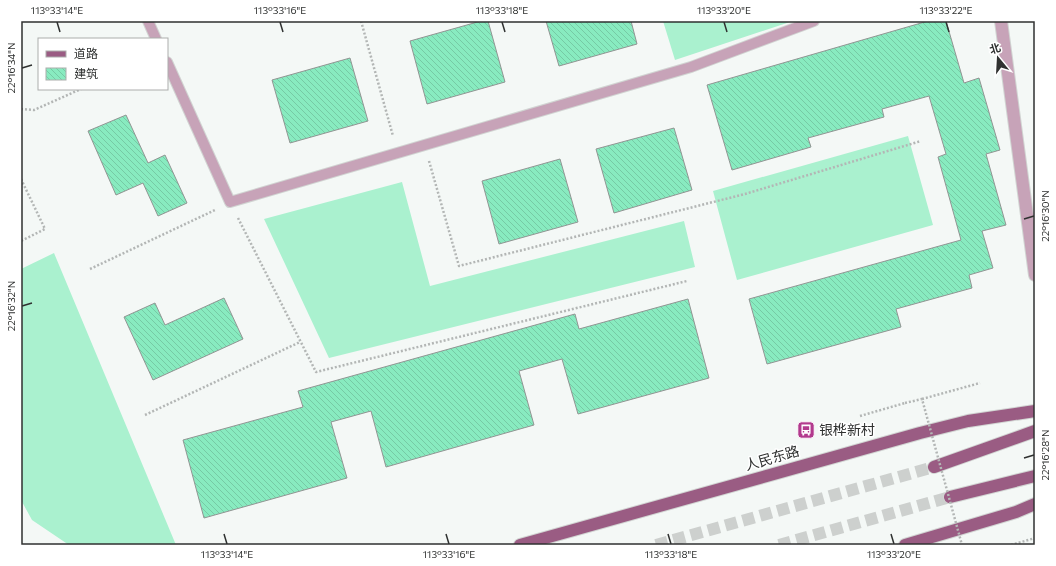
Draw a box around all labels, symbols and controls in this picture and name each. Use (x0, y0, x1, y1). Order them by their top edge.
text: 113°33'14"E (31, 4, 83, 16)
text: 113°33'16"E (254, 4, 306, 16)
text: 113°33'18"E (476, 4, 528, 16)
text: 113°33'20"E (697, 4, 751, 16)
text: 113°33'22"E (919, 4, 973, 16)
legend (38, 38, 168, 90)
north arrow (978, 38, 1018, 78)
text: 北 (988, 40, 1002, 56)
text: 22°16'34"N (5, 42, 17, 94)
text: 道路 (74, 46, 98, 60)
text: 建筑 (74, 66, 98, 80)
text: 22°16'30"N (1039, 190, 1051, 242)
text: 22°16'32"N (5, 281, 17, 331)
bus stop icon: 银桦新村 (796, 420, 816, 440)
place label: 银桦新村 (819, 421, 875, 438)
text: 22°16'28"N (1039, 429, 1051, 481)
street label: 人民东路 (743, 442, 801, 473)
text: 113°33'14"E (201, 548, 253, 560)
text: 113°33'16"E (423, 548, 475, 560)
text: 113°33'18"E (645, 548, 697, 560)
text: 113°33'20"E (867, 548, 921, 560)

